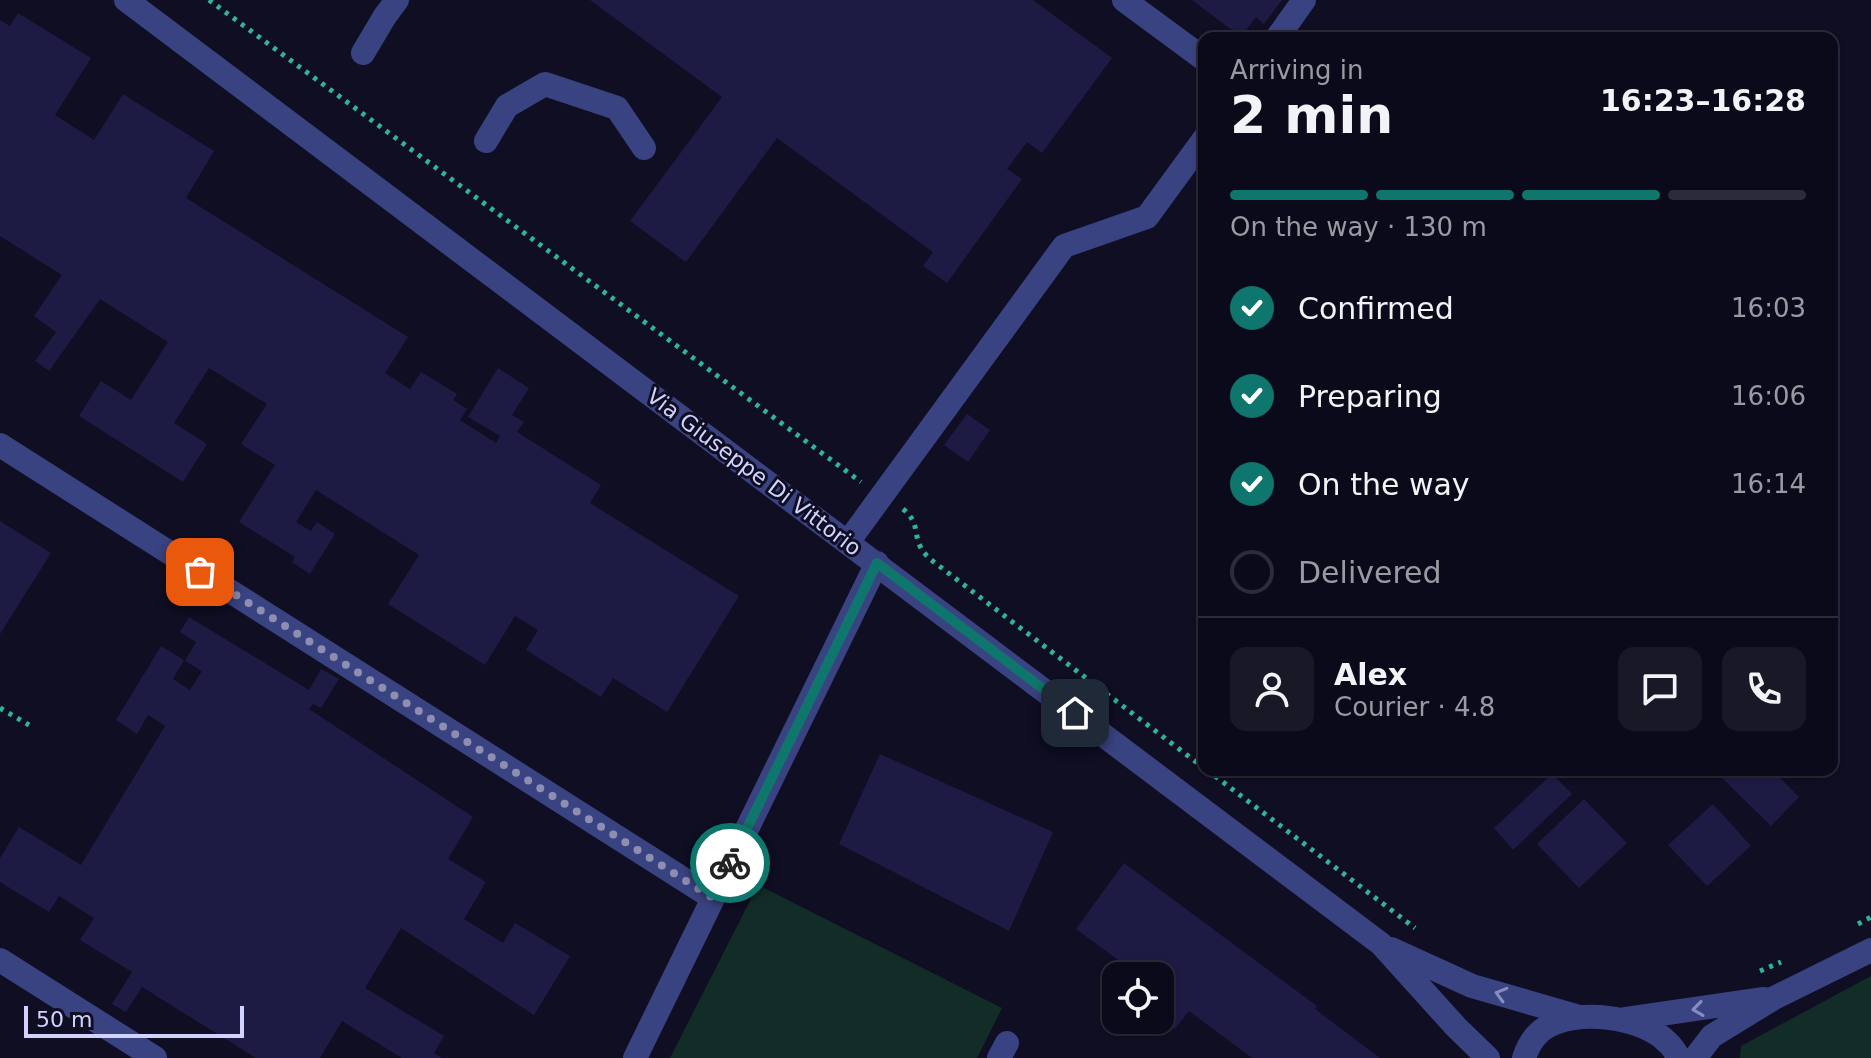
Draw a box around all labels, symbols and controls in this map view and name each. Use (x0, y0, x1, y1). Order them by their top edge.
text: Arriving in (1230, 55, 1364, 85)
text: 16:23–16:28 (1600, 83, 1806, 118)
text: 2 min (1230, 85, 1393, 145)
text: On the way · 130 m (1230, 212, 1487, 242)
icon: check (1230, 286, 1274, 330)
text: Confirmed (1298, 291, 1454, 326)
text: 16:03 (1731, 293, 1806, 323)
icon: check (1230, 374, 1274, 418)
text: Preparing (1298, 379, 1442, 414)
text: 16:06 (1731, 381, 1806, 411)
street label: Via Giuseppe Di Vittorio (642, 383, 866, 561)
icon: check (1230, 462, 1274, 506)
text: On the way (1298, 467, 1470, 502)
text: 16:14 (1731, 469, 1806, 499)
pin (166, 538, 234, 606)
icon: bag (178, 550, 222, 594)
text: Delivered (1298, 555, 1442, 590)
button: person (1230, 647, 1314, 731)
button: chat (1618, 647, 1702, 731)
button: phone (1722, 647, 1806, 731)
text: Alex (1334, 657, 1407, 692)
pin (1041, 679, 1109, 747)
icon: home (1053, 691, 1097, 735)
text: Courier · 4.8 (1334, 692, 1495, 722)
courier (690, 823, 770, 903)
icon: bike (708, 841, 752, 885)
map controls (1102, 962, 1174, 1034)
button: locate (1102, 962, 1174, 1034)
one-way arrow (1495, 987, 1508, 1003)
one-way arrow (1691, 1000, 1705, 1017)
scale bar (24, 1002, 244, 1038)
text: 50 m (36, 1007, 92, 1032)

